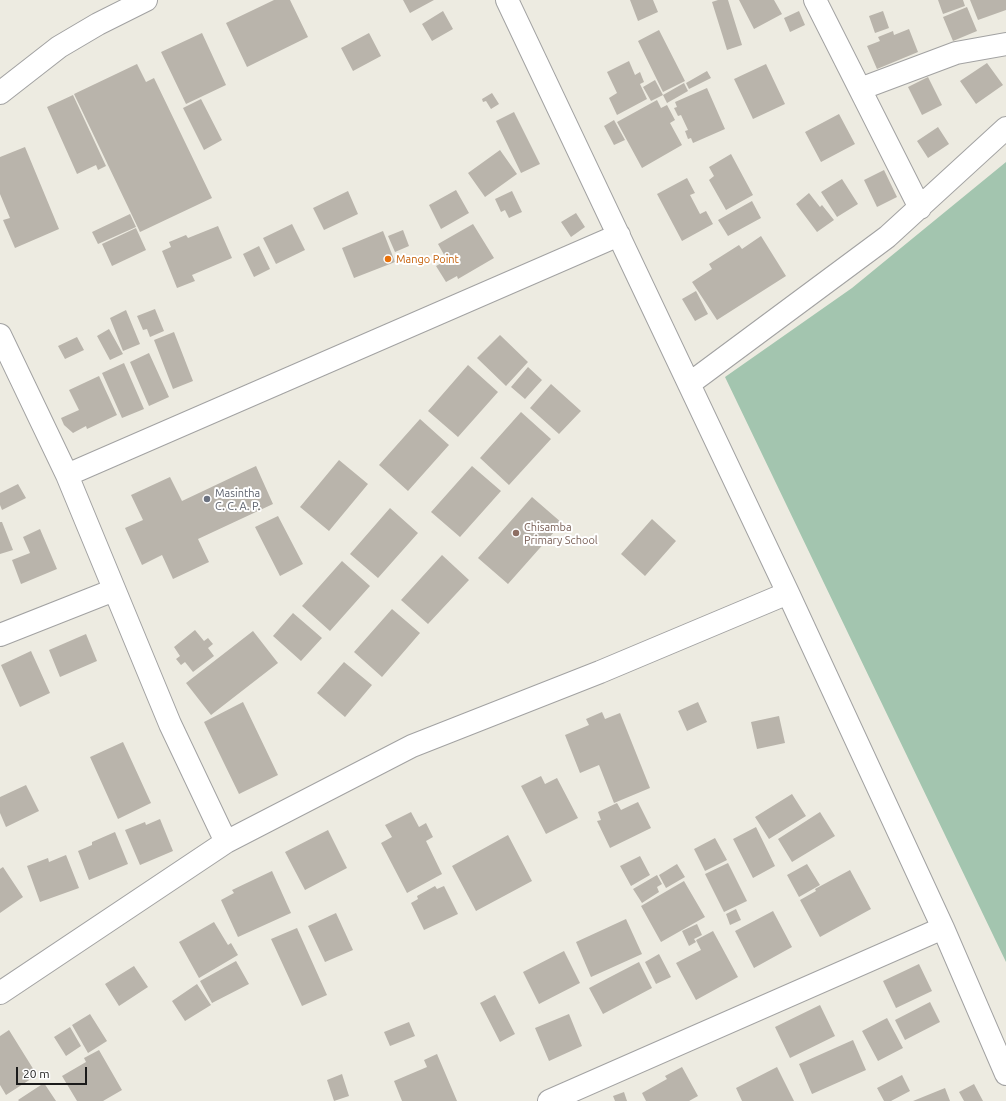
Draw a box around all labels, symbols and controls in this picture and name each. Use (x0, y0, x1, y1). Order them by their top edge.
place label: Mango Point (396, 252, 459, 266)
marker: Mango Point (383, 254, 393, 264)
place label: Masintha C. C. A. P. (215, 486, 260, 512)
marker: Masintha C. C. A. P. (202, 494, 212, 504)
place label: Chisamba Primary School (524, 520, 598, 546)
marker: Chisamba Primary School (511, 528, 521, 538)
scale bar (18, 1059, 89, 1085)
text: 20 m (23, 1067, 50, 1080)

